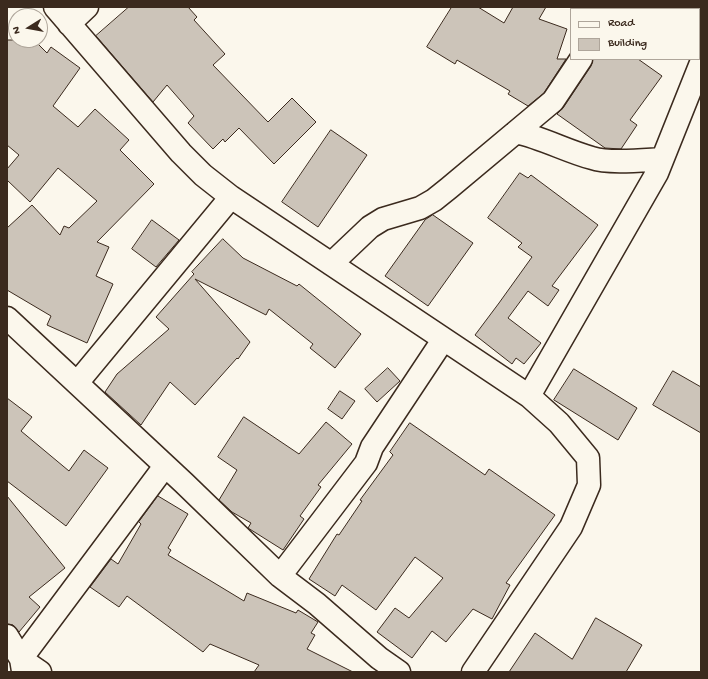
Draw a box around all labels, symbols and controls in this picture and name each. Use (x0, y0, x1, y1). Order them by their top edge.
north arrow (8, 8, 48, 48)
legend (570, 8, 700, 60)
text: Road (608, 17, 634, 31)
text: N (11, 25, 24, 35)
text: Building (608, 37, 647, 51)

